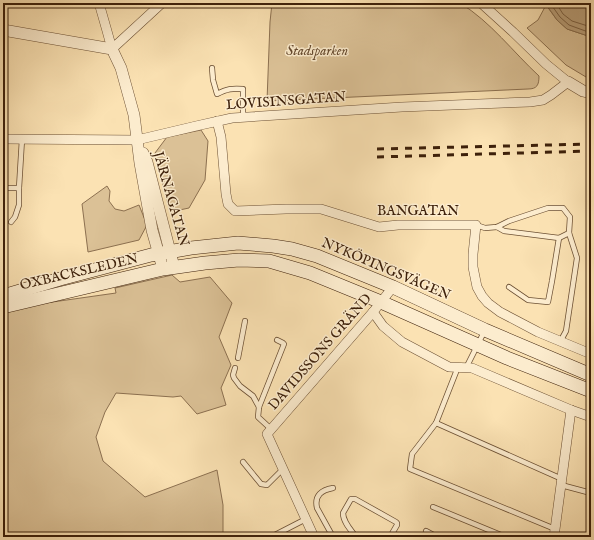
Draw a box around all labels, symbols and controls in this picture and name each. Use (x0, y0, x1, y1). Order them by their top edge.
park label: Stadsparken (286, 42, 348, 60)
street label: LOVISINSGATAN (225, 88, 347, 114)
street label: JÄRNAGATAN (148, 147, 194, 249)
street label: BANGATAN (377, 202, 459, 220)
street label: NYKÖPINGSVÄGEN (319, 233, 454, 304)
street label: OXBACKSLEDEN (18, 250, 140, 294)
street label: DAVIDSSONS GRÄND (264, 289, 376, 414)

